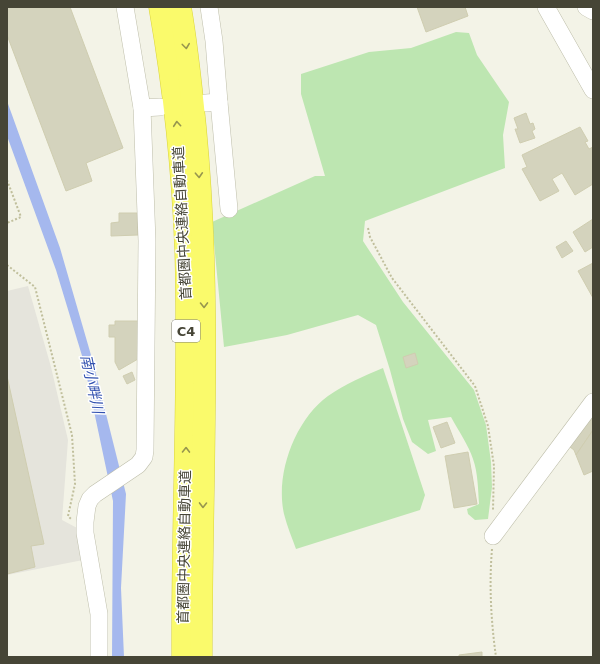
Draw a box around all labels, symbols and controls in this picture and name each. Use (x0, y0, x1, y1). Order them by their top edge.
one-way arrow (181, 42, 190, 49)
one-way arrow (172, 121, 181, 127)
street label: 首都圏中央連絡自動車道 (170, 146, 194, 300)
one-way arrow (194, 172, 203, 178)
one-way arrow (199, 302, 208, 308)
road number: C4 (172, 320, 200, 342)
water label: 南小畔川 (77, 353, 107, 417)
one-way arrow (182, 447, 190, 453)
street label: 首都圏中央連絡自動車道 (175, 470, 193, 624)
one-way arrow (199, 502, 207, 508)

